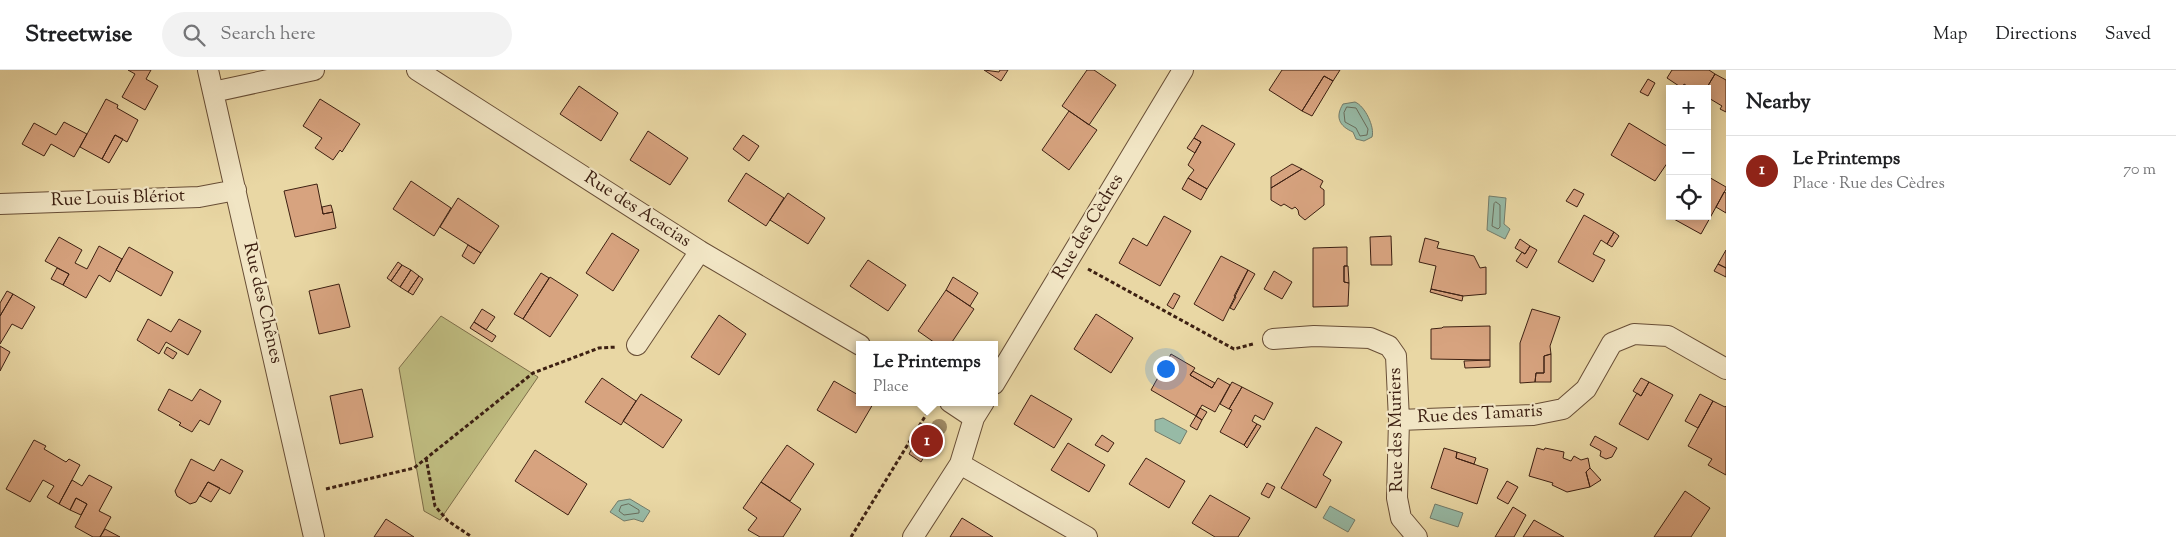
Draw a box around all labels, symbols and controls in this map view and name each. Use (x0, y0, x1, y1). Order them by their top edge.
search box (162, 12, 512, 57)
text: Streetwise (25, 18, 132, 52)
icon: search (180, 21, 208, 49)
text: Search here (220, 21, 316, 48)
text: Map (1933, 22, 1968, 48)
text: Directions (1996, 22, 2077, 48)
text: Saved (2105, 22, 2151, 48)
map controls (1666, 85, 1711, 220)
button: + (1666, 85, 1711, 130)
text: Nearby (1746, 88, 1811, 118)
button: − (1666, 130, 1711, 175)
text: Le Printemps (1793, 146, 1900, 173)
text: 1 (1759, 159, 1765, 182)
text: 70 m (2123, 159, 2156, 182)
street label: Rue des Acacias (578, 166, 696, 254)
street label: Rue des Cèdres (1047, 169, 1131, 285)
text: Place · Rue des Cèdres (1793, 173, 1945, 196)
button: locate (1666, 175, 1711, 220)
street label: Rue Louis Blériot (50, 184, 186, 214)
street label: Rue des Chênes (235, 240, 289, 366)
popup (856, 341, 998, 406)
text: Le Printemps (873, 349, 981, 376)
your location (1153, 356, 1179, 382)
street label: Rue des Muriers (1383, 367, 1411, 493)
text: Place (873, 376, 909, 399)
street label: Rue des Tamaris (1417, 399, 1543, 431)
pin: 1 (911, 422, 943, 460)

